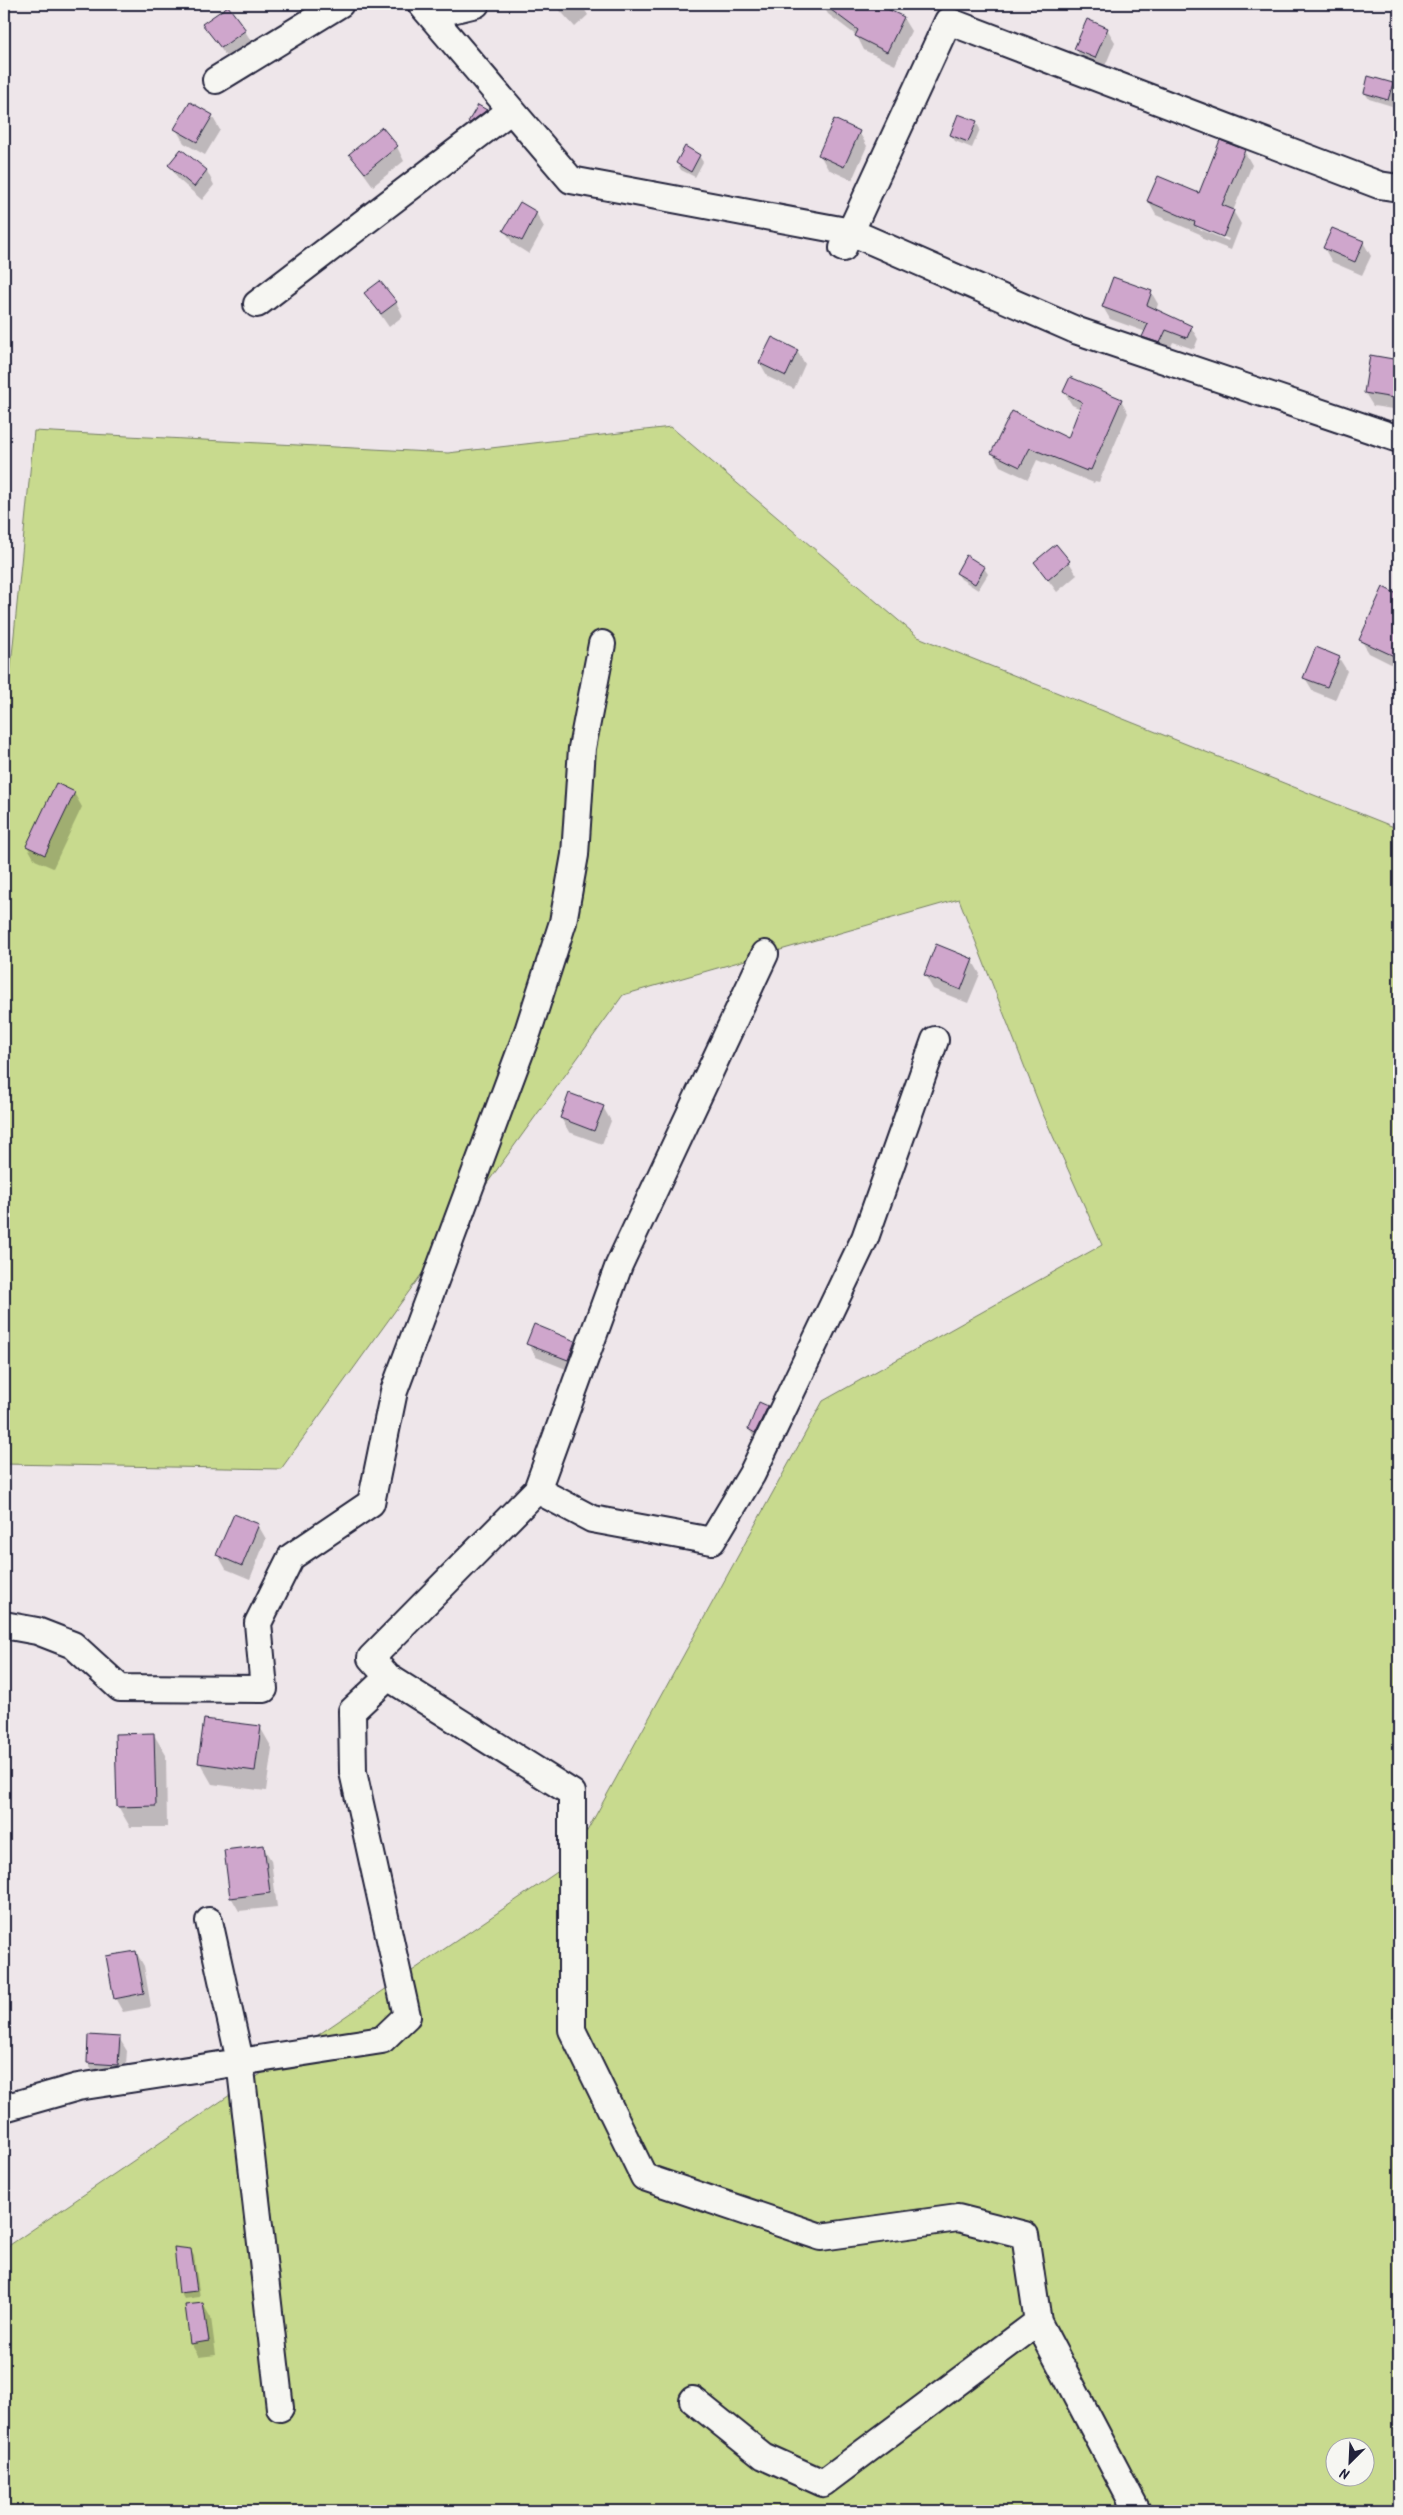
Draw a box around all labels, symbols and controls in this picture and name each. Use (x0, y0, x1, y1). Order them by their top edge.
north arrow (1326, 2438, 1376, 2488)
text: N (1336, 2461, 1354, 2485)

